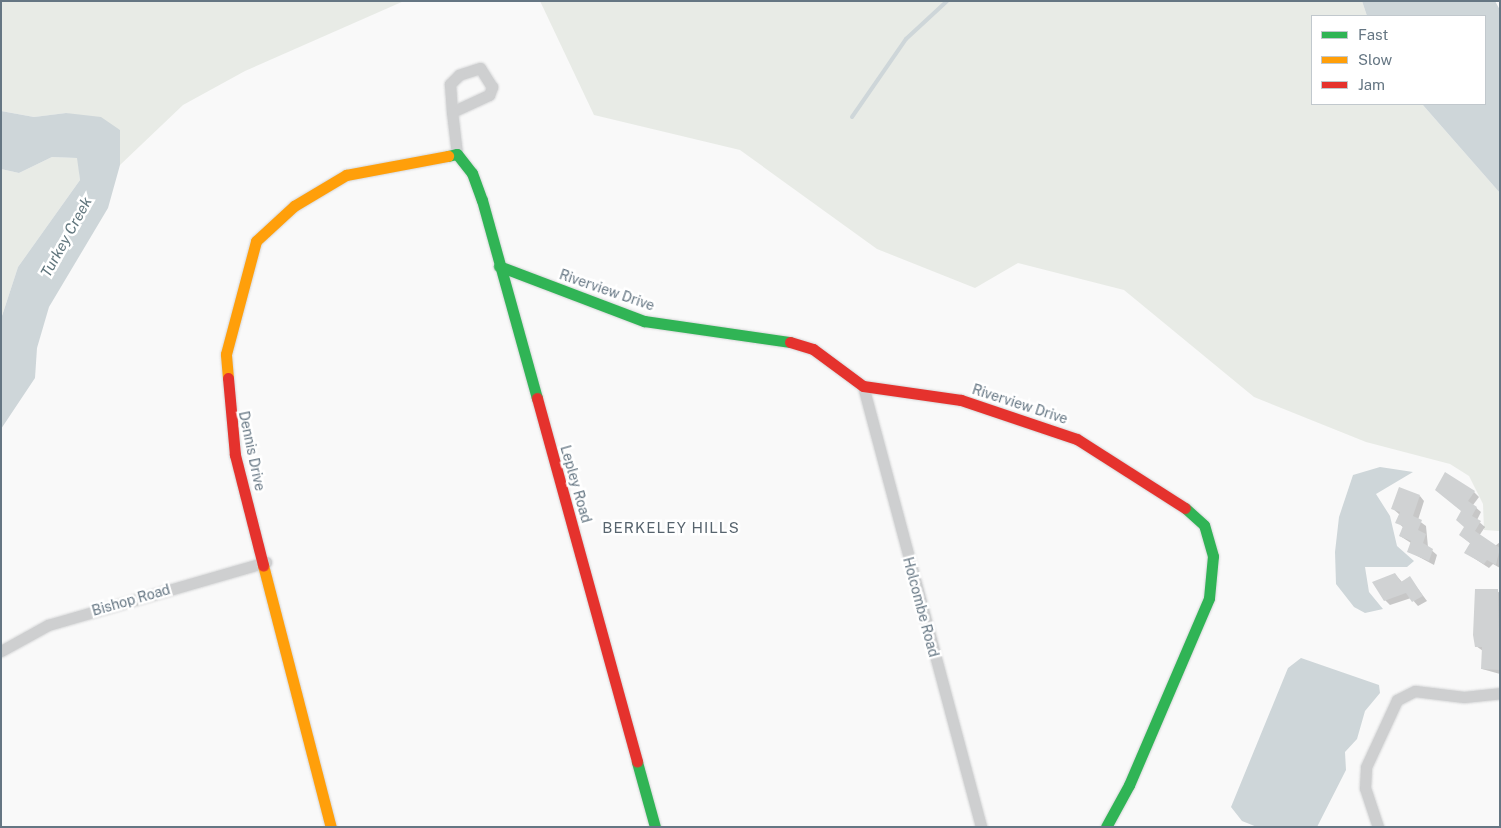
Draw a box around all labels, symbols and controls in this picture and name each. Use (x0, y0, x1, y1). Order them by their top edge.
legend (1311, 15, 1486, 105)
text: Fast (1358, 26, 1388, 43)
text: Slow (1358, 51, 1392, 68)
text: Jam (1358, 76, 1385, 93)
water label: Turkey Creek (37, 194, 95, 280)
street label: Riverview Drive (557, 266, 657, 314)
street label: Riverview Drive (970, 381, 1070, 427)
street label: Dennis Drive (235, 410, 269, 492)
street label: Lepley Road (557, 443, 595, 525)
district label: BERKELEY HILLS (600, 519, 742, 537)
street label: Holcombe Road (900, 555, 942, 659)
street label: Bishop Road (90, 581, 172, 619)

